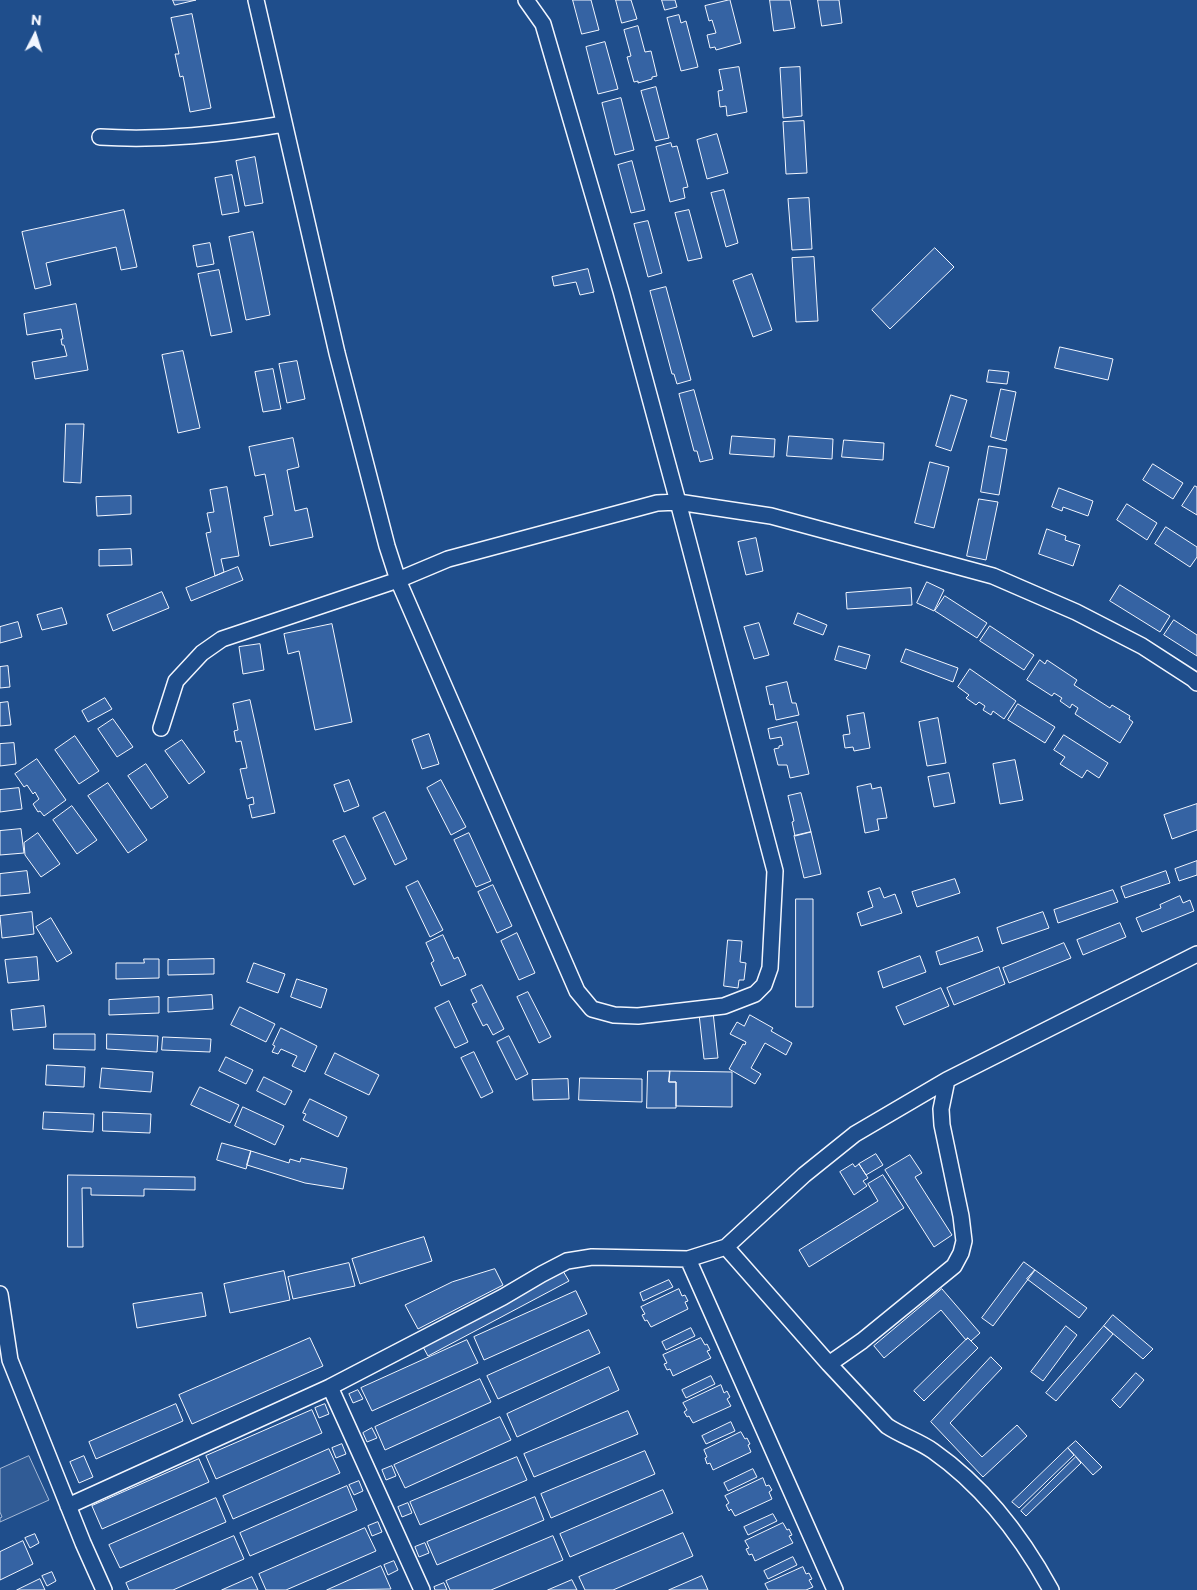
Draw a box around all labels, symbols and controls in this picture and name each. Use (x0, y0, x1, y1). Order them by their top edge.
north arrow (10, 10, 60, 60)
text: N (30, 11, 42, 28)

